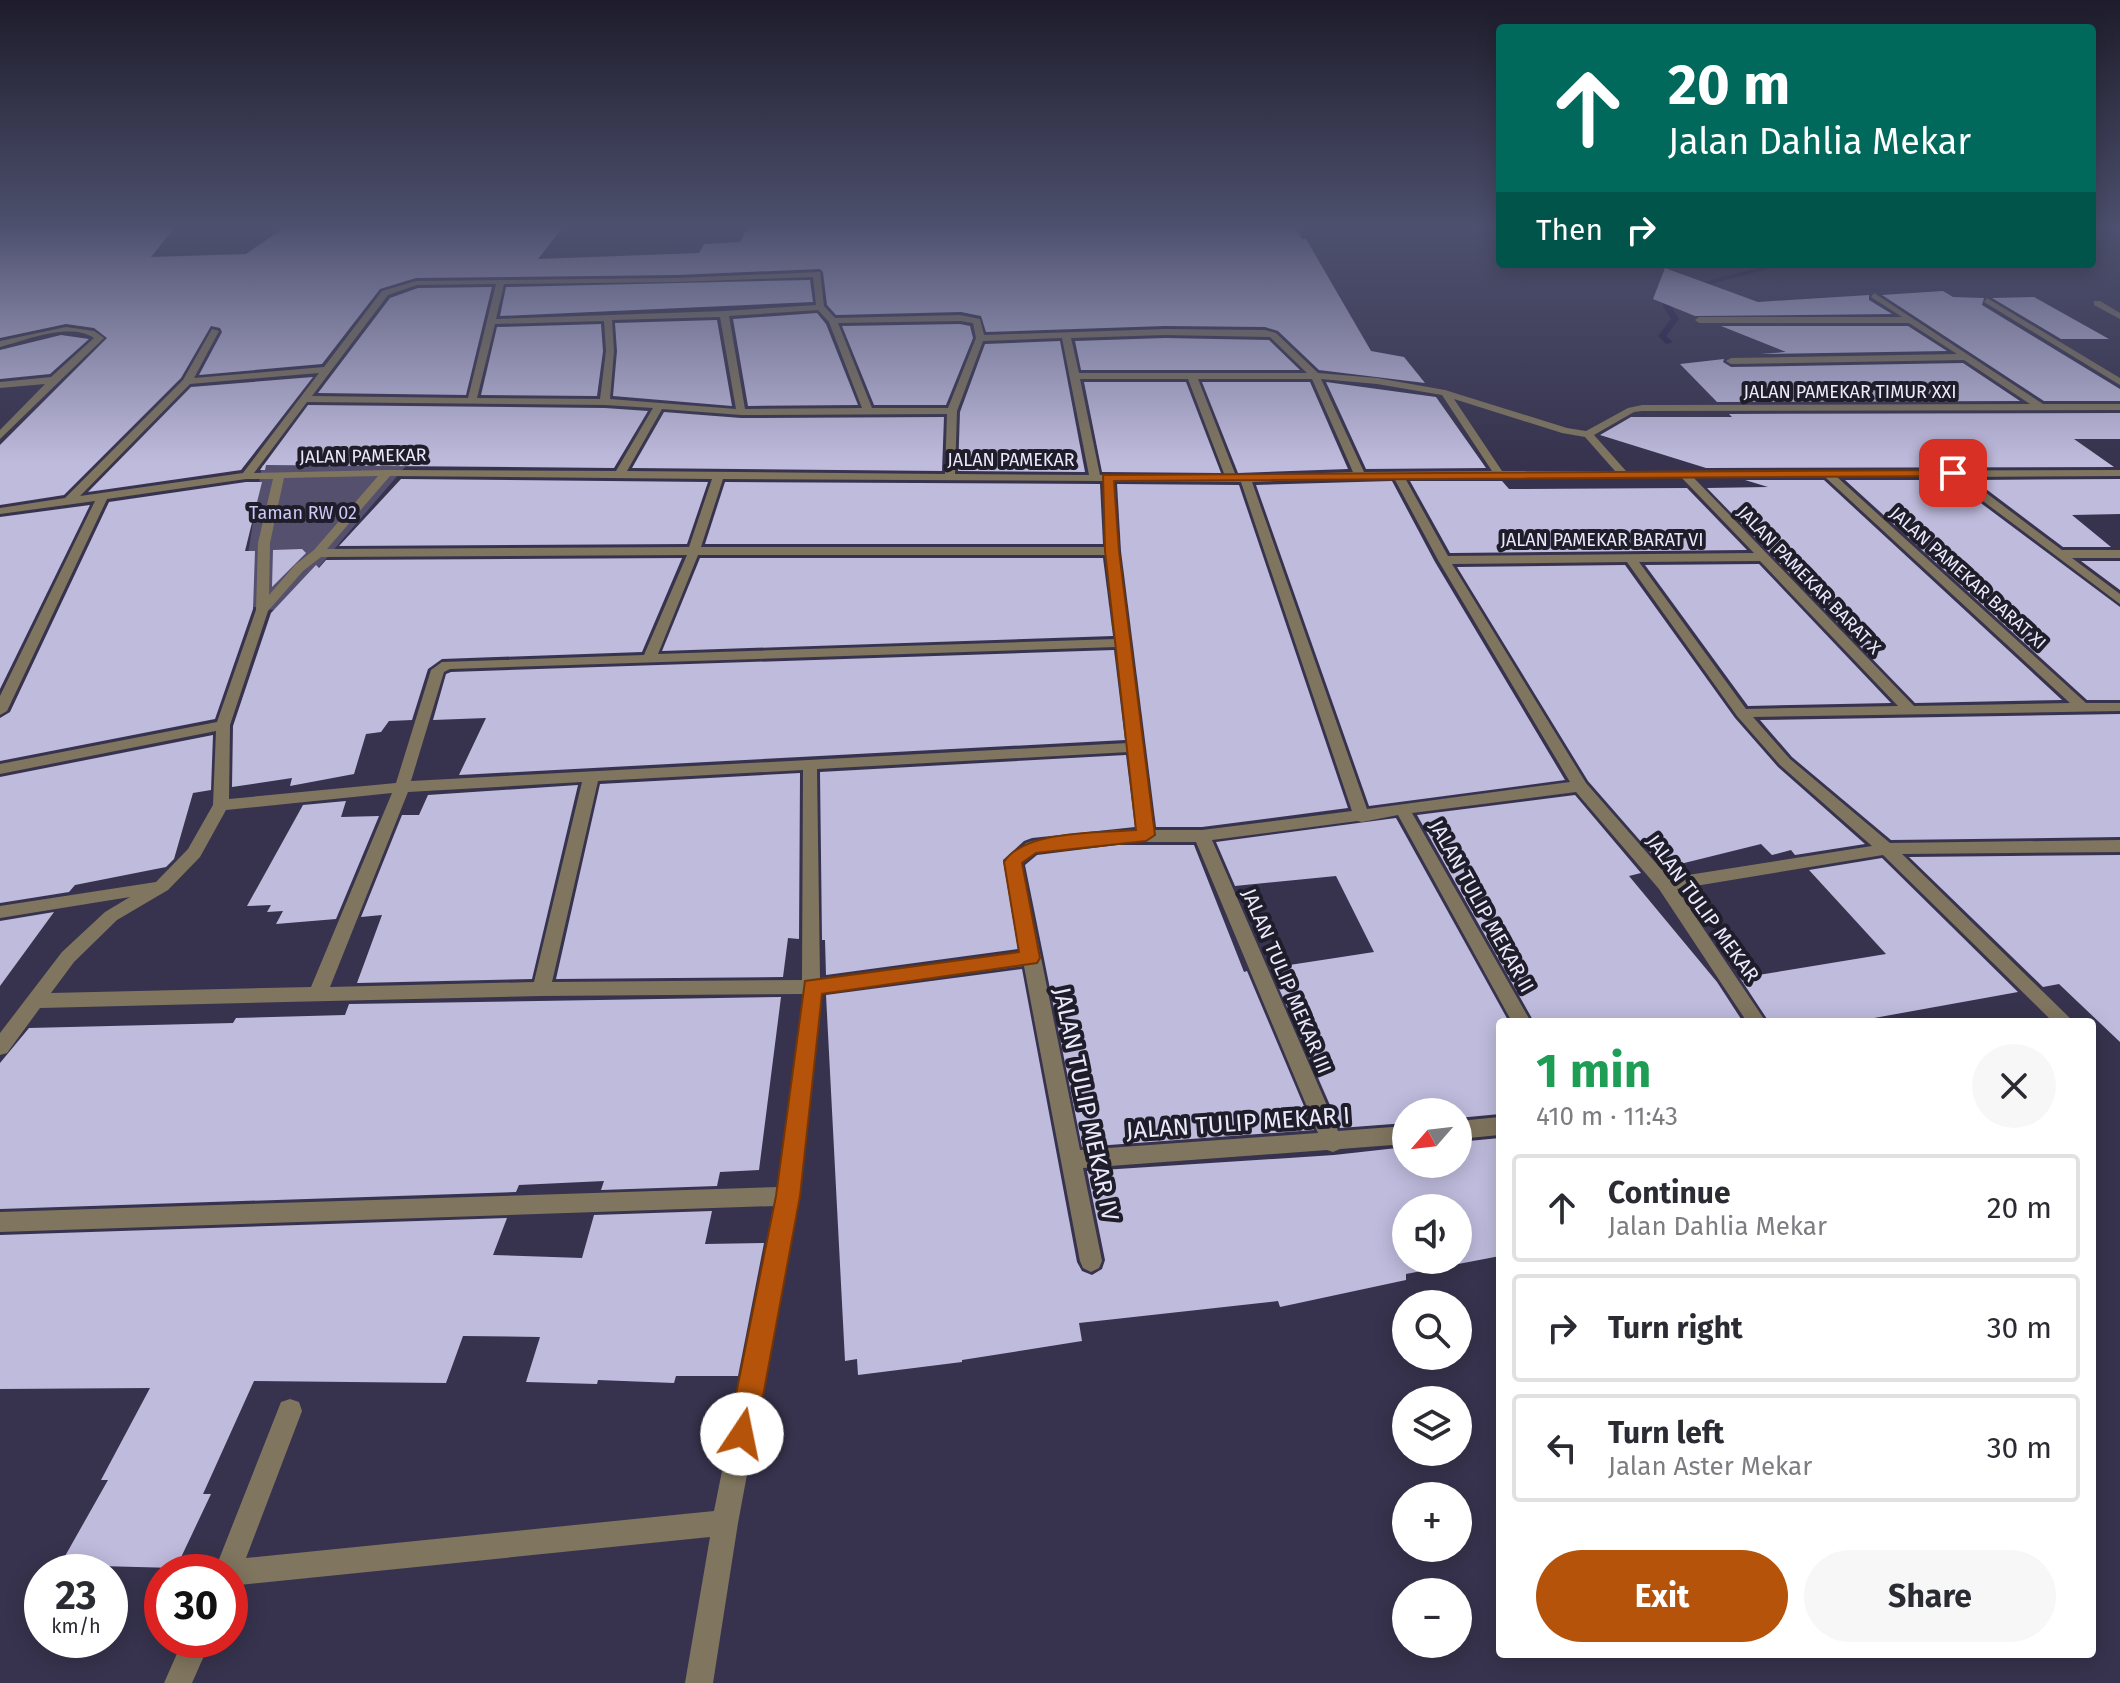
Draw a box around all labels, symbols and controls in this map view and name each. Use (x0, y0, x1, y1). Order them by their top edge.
text: 20 m (1668, 52, 1790, 119)
icon: ahead (1536, 56, 1640, 160)
text: Jalan Dahlia Mekar (1668, 120, 1971, 164)
icon: right (1619, 208, 1663, 252)
text: Then (1536, 212, 1603, 248)
street label: JALAN PAMEKAR TIMUR XXI (1744, 381, 1957, 403)
pin (1919, 439, 1987, 507)
street label: JALAN PAMEKAR (299, 444, 427, 468)
street label: JALAN PAMEKAR (947, 449, 1075, 471)
icon: arrive (1931, 451, 1975, 495)
street label: JALAN PAMEKAR BARAT X (1733, 501, 1886, 659)
park label: Taman RW 02 (249, 502, 357, 524)
street label: JALAN PAMEKAR BARAT XI (1885, 502, 2051, 654)
street label: JALAN PAMEKAR BARAT VI (1501, 529, 1703, 551)
street label: JALAN TULIP MEKAR II (1425, 816, 1539, 996)
street label: JALAN TULIP MEKAR (1642, 830, 1764, 986)
street label: JALAN TULIP MEKAR III (1237, 885, 1337, 1077)
street label: JALAN TULIP MEKAR IV (1048, 985, 1125, 1224)
text: 1 min (1536, 1042, 1651, 1100)
button: close (1972, 1044, 2056, 1128)
north arrow (1392, 1098, 1472, 1178)
map controls (1392, 1098, 1472, 1658)
street label: JALAN TULIP MEKAR I (1125, 1101, 1351, 1145)
text: 410 m · 11:43 (1536, 1101, 1678, 1132)
text: Continue (1608, 1175, 1731, 1211)
icon: ahead (1540, 1186, 1584, 1230)
text: 20 m (1987, 1190, 2052, 1226)
button: sound (1392, 1194, 1472, 1274)
text: Jalan Dahlia Mekar (1608, 1211, 1827, 1242)
button: search (1392, 1290, 1472, 1370)
icon: right (1540, 1306, 1584, 1350)
text: Turn right (1608, 1310, 1743, 1346)
text: 30 m (1987, 1310, 2052, 1346)
button: layers (1392, 1386, 1472, 1466)
position arrow (700, 1392, 784, 1476)
text: Turn left (1608, 1415, 1724, 1451)
icon: left (1540, 1426, 1584, 1470)
text: 30 m (1987, 1430, 2052, 1466)
text: Jalan Aster Mekar (1608, 1451, 1812, 1482)
button: + (1392, 1482, 1472, 1562)
button: Exit (1536, 1550, 1788, 1642)
button: Share (1804, 1550, 2056, 1642)
speed limit sign: 30 (144, 1554, 248, 1658)
text: 23 (55, 1572, 97, 1620)
button: − (1392, 1578, 1472, 1658)
text: km/h (51, 1614, 101, 1638)

